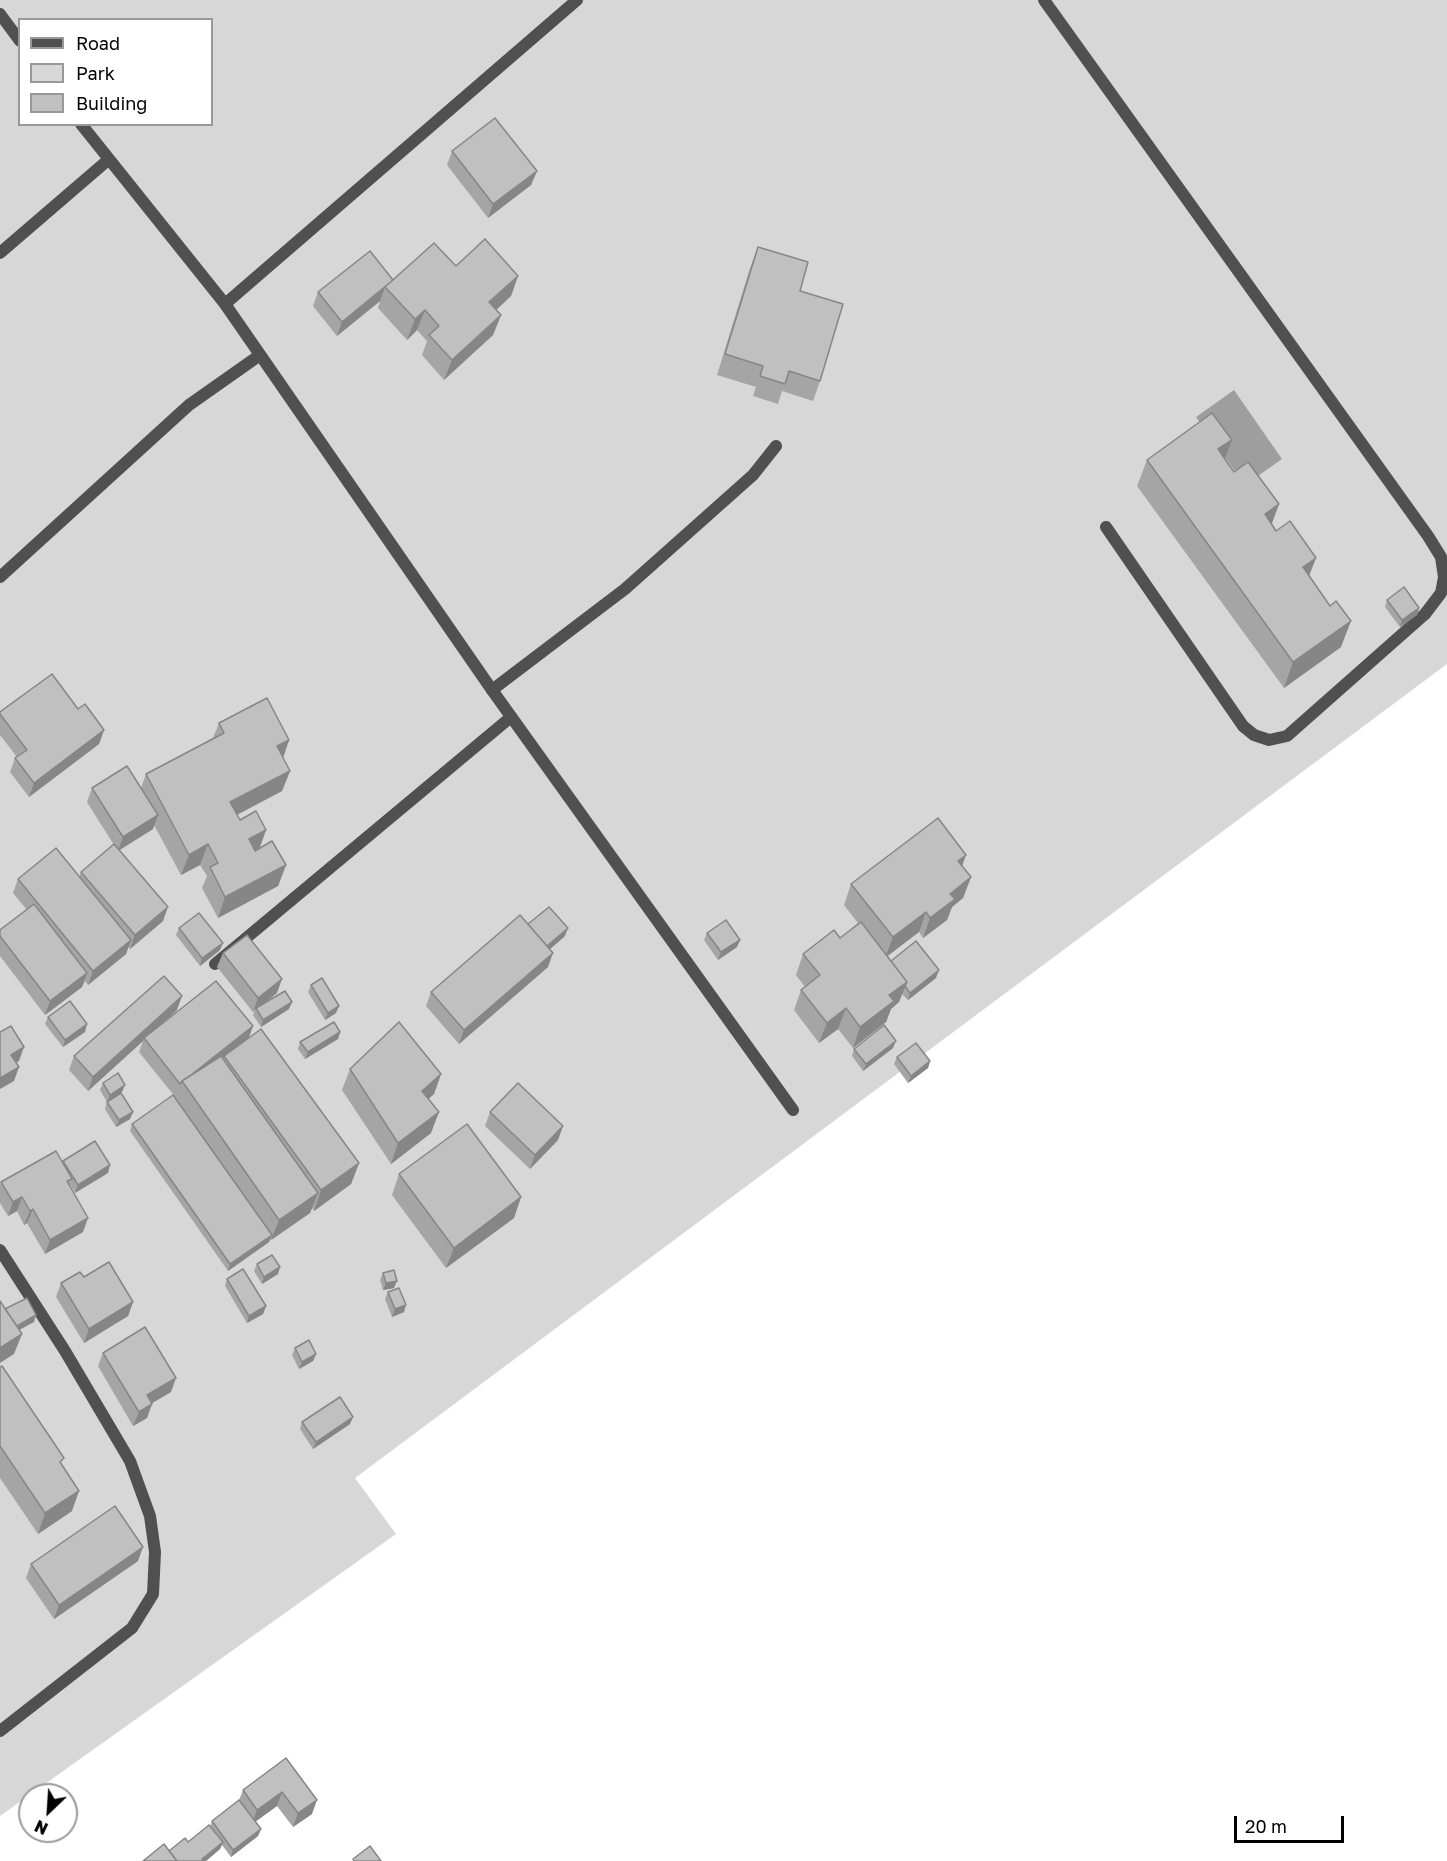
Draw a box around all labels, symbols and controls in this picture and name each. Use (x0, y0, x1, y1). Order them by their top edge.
legend (18, 18, 213, 126)
text: Road (76, 32, 120, 54)
text: Park (76, 62, 115, 84)
text: Building (76, 92, 147, 114)
north arrow (18, 1783, 78, 1843)
scale bar (1237, 1804, 1346, 1842)
text: 20 m (1245, 1815, 1287, 1837)
text: N (32, 1816, 51, 1839)

